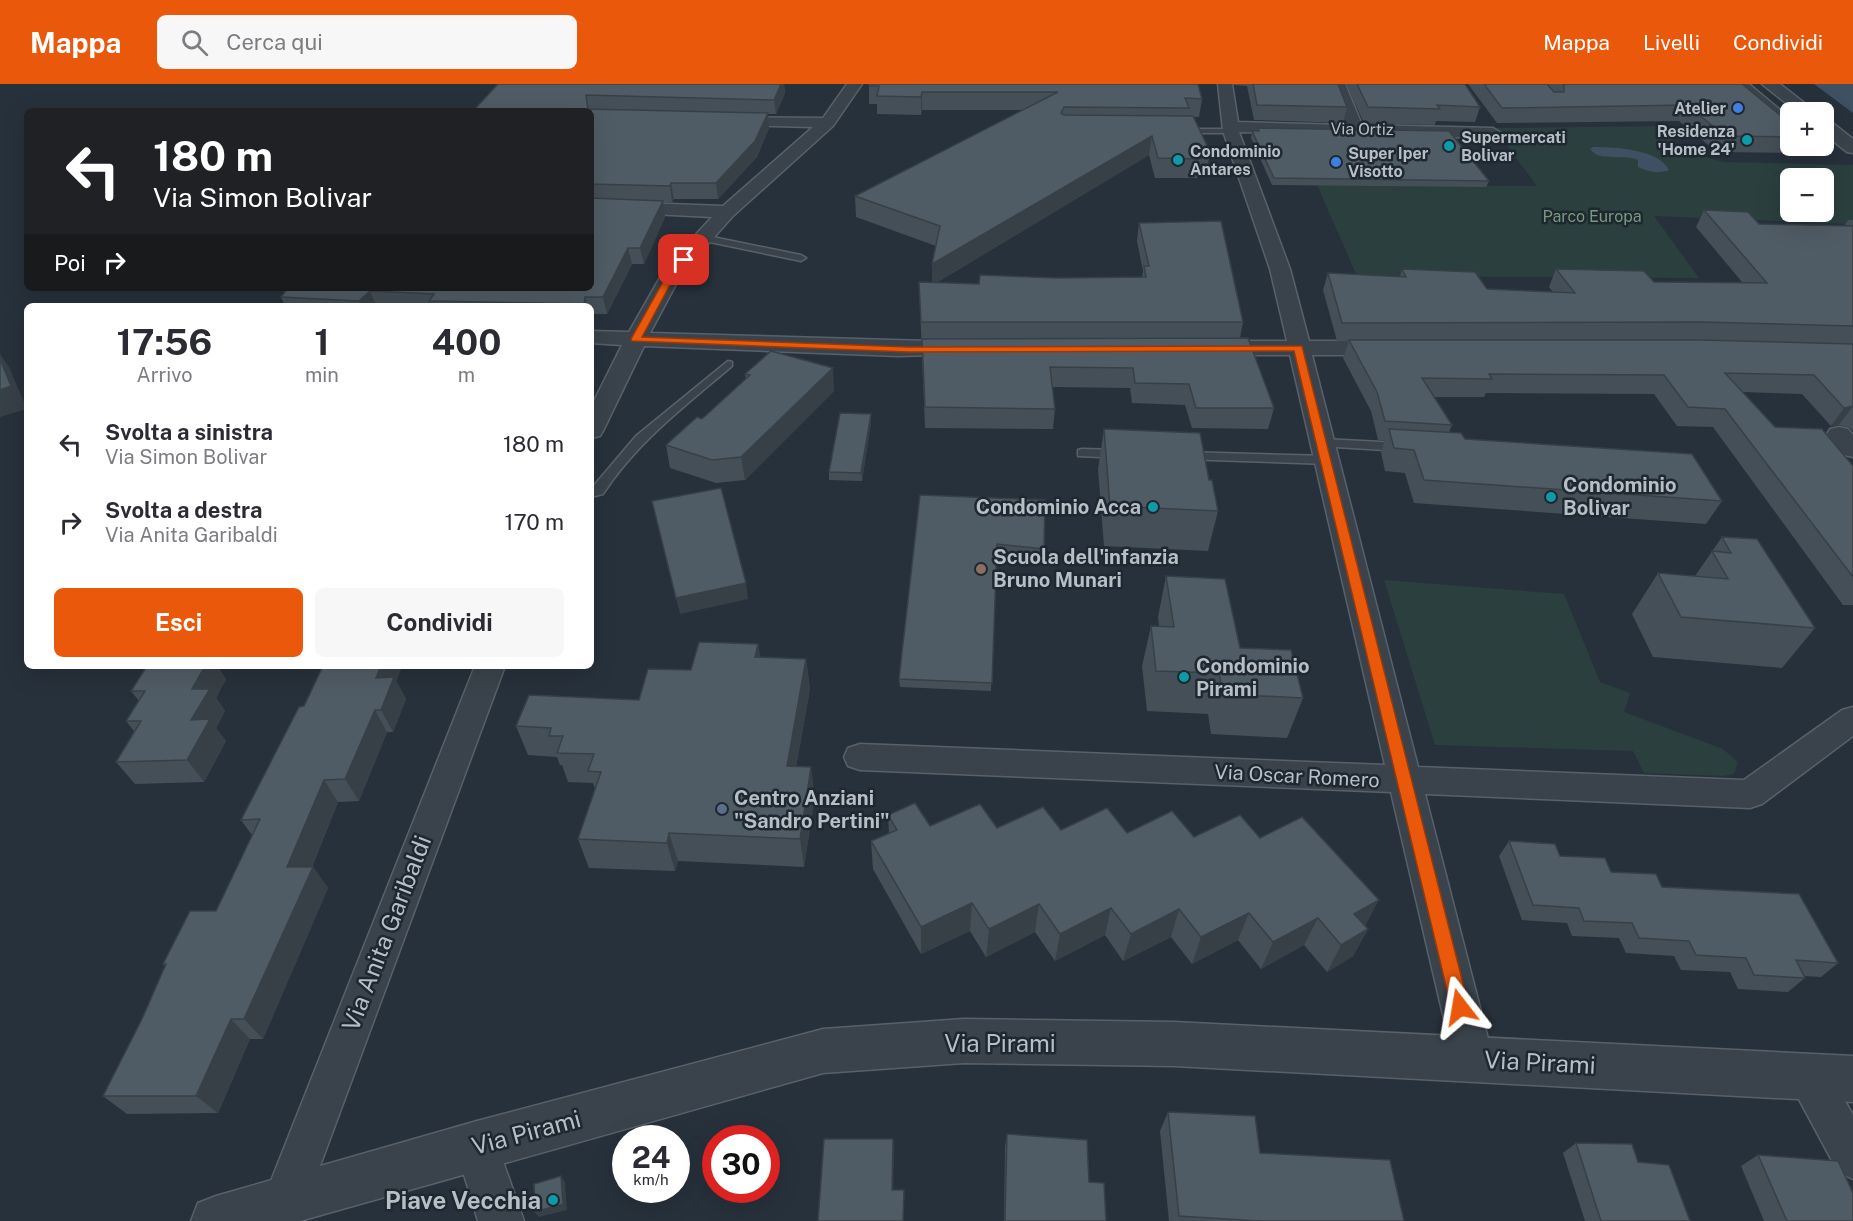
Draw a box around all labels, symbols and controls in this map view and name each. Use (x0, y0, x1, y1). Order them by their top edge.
search box (157, 15, 577, 69)
text: Mappa (30, 26, 121, 59)
icon: search (178, 26, 211, 59)
text: Cerca qui (226, 29, 323, 55)
text: Mappa (1543, 30, 1610, 55)
text: Livelli (1643, 30, 1700, 55)
text: Condividi (1733, 30, 1823, 55)
place label: Atelier (1674, 99, 1726, 118)
marker: Atelier (1731, 101, 1745, 115)
map controls (1780, 102, 1834, 222)
button: + (1780, 102, 1834, 156)
street label: Via Ortiz (1330, 119, 1394, 139)
place label: Residenza 'Home 24' (1657, 122, 1735, 159)
place label: Supermercati Bolivar (1461, 128, 1566, 165)
text: 180 m (153, 131, 273, 180)
icon: left (54, 132, 132, 210)
marker: Residenza 'Home 24' (1740, 133, 1754, 147)
marker: Supermercati Bolivar (1442, 139, 1456, 153)
place label: Condominio Antares (1190, 142, 1281, 179)
place label: Super Iper Visotto (1348, 144, 1429, 181)
marker: Condominio Antares (1171, 153, 1185, 167)
marker: Super Iper Visotto (1329, 155, 1343, 169)
button: − (1780, 168, 1834, 222)
text: Via Simon Bolivar (153, 181, 372, 213)
park label: Parco Europa (1542, 207, 1642, 226)
pin (658, 234, 709, 285)
icon: arrive (667, 243, 700, 276)
icon: right (98, 246, 131, 279)
text: Poi (54, 250, 86, 276)
text: 17:56 (117, 321, 212, 363)
text: 1 (314, 321, 330, 363)
text: 400 (431, 321, 501, 363)
text: Arrivo (136, 363, 192, 387)
text: min (305, 363, 339, 387)
text: m (458, 363, 475, 387)
text: Svolta a sinistra (105, 419, 273, 445)
icon: left (54, 428, 87, 461)
text: 180 m (503, 431, 564, 457)
text: Via Simon Bolivar (105, 445, 267, 469)
place label: Condominio Bolivar (1563, 473, 1676, 520)
marker: Condominio Bolivar (1544, 490, 1558, 504)
place label: Condominio Acca (976, 495, 1141, 519)
text: Svolta a destra (105, 497, 262, 523)
marker: Condominio Acca (1146, 500, 1160, 514)
icon: right (54, 506, 87, 539)
text: 170 m (504, 509, 564, 535)
text: Via Anita Garibaldi (105, 523, 278, 547)
place label: Scuola dell'infanzia Bruno Munari (993, 545, 1179, 592)
marker: Scuola dell'infanzia Bruno Munari (974, 562, 988, 576)
button: Esci (54, 588, 303, 657)
button: Condividi (315, 588, 564, 657)
place label: Condominio Pirami (1196, 654, 1309, 701)
marker: Condominio Pirami (1177, 670, 1191, 684)
street label: Via Oscar Romero (1214, 760, 1380, 792)
place label: Centro Anziani "Sandro Pertini" (734, 786, 890, 833)
marker: Centro Anziani "Sandro Pertini" (715, 802, 729, 816)
street label: Via Anita Garibaldi (336, 831, 436, 1035)
position arrow (1428, 975, 1492, 1039)
street label: Via Pirami (944, 1029, 1056, 1057)
street label: Via Pirami (1484, 1045, 1596, 1079)
street label: Via Pirami (469, 1104, 583, 1160)
speed limit sign: 30 (702, 1125, 780, 1203)
text: 24 (632, 1139, 670, 1175)
text: km/h (633, 1171, 669, 1188)
place label: Piave Vecchia (385, 1186, 541, 1214)
marker: Piave Vecchia (546, 1193, 560, 1207)

